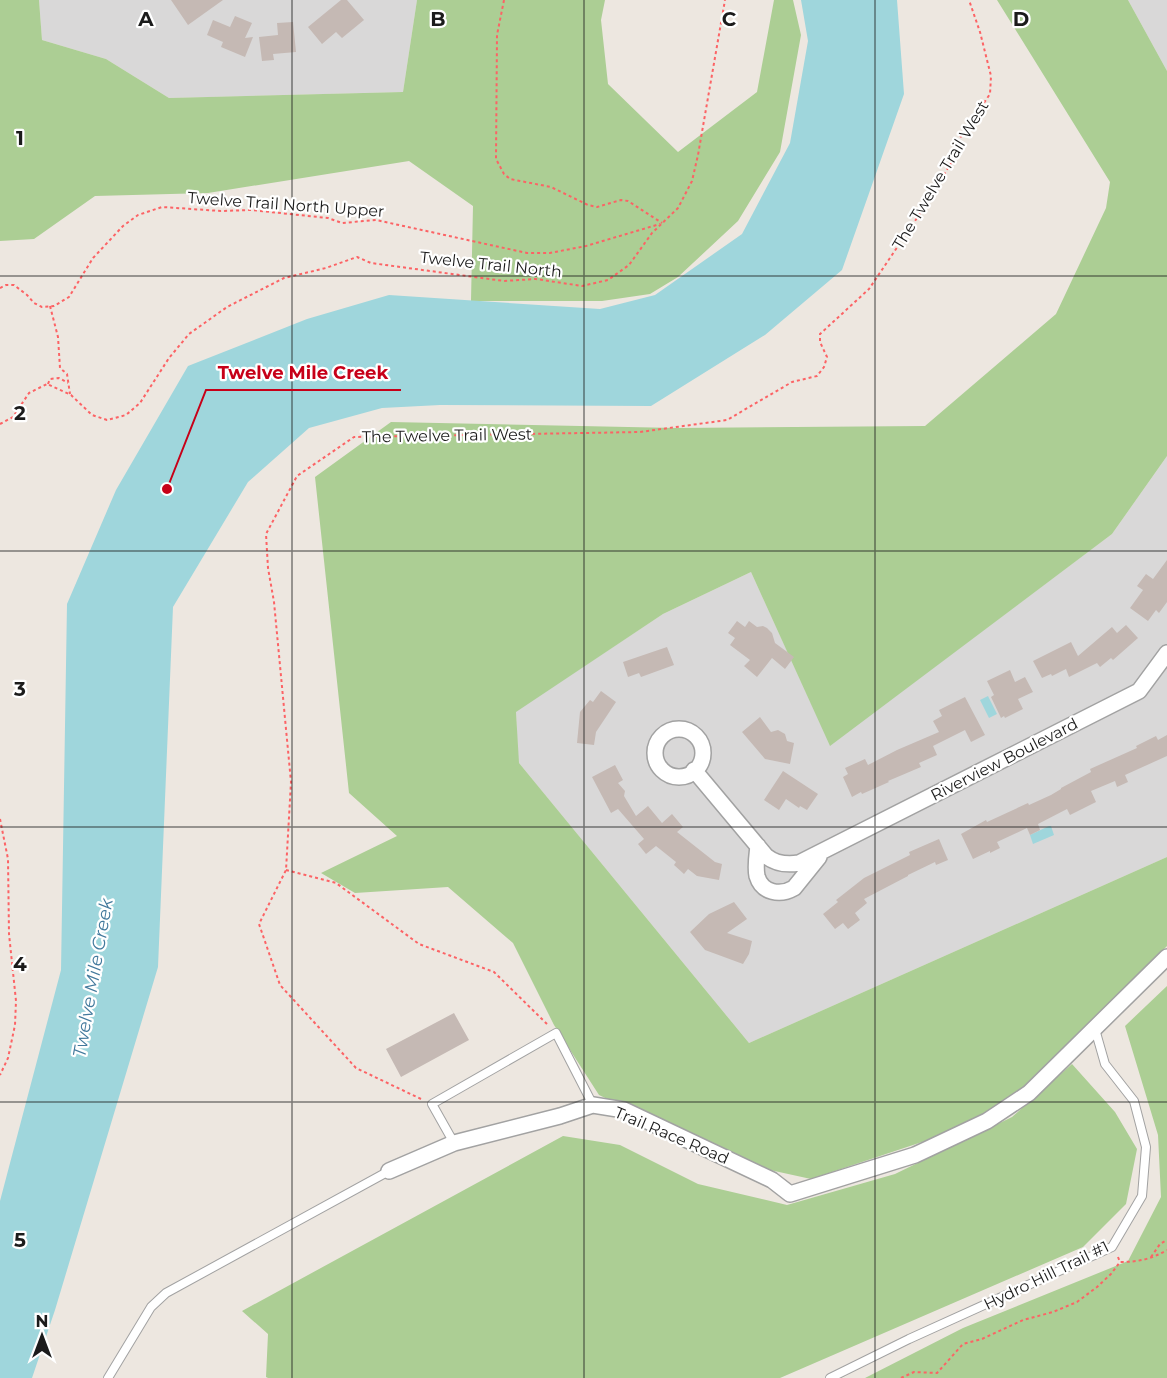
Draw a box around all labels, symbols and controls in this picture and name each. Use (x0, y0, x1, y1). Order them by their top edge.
text: A (137, 7, 154, 31)
text: B (430, 7, 446, 31)
text: C (722, 7, 737, 31)
text: D (1013, 7, 1029, 31)
street label: The Twelve Trail West (888, 97, 993, 253)
text: 1 (16, 126, 24, 150)
street label: Twelve Trail North Upper (187, 188, 385, 221)
street label: Twelve Trail North (419, 248, 563, 281)
callout: Twelve Mile Creek (206, 354, 401, 390)
text: Twelve Mile Creek (218, 362, 388, 384)
text: 2 (14, 401, 26, 425)
street label: The Twelve Trail West (362, 425, 533, 446)
text: 3 (13, 677, 26, 701)
street label: Riverview Boulevard (927, 714, 1081, 805)
water label: Twelve Mile Creek (68, 896, 118, 1059)
text: 4 (13, 952, 27, 976)
street label: Trail Race Road (612, 1103, 732, 1168)
text: 5 (14, 1228, 26, 1252)
street label: Hydro Hill Trail #1 (981, 1237, 1112, 1314)
north arrow (12, 1306, 72, 1366)
text: N (36, 1312, 48, 1331)

